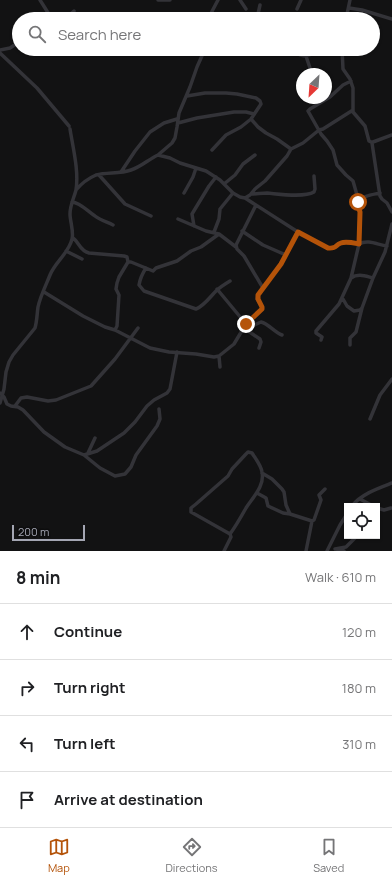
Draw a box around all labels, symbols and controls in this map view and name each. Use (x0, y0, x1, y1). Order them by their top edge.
search box (12, 12, 380, 56)
icon: search (26, 23, 48, 45)
text: Search here (58, 24, 141, 45)
north arrow (296, 68, 332, 104)
route start (349, 193, 367, 211)
route end (237, 315, 255, 333)
map controls (344, 503, 380, 539)
button: locate (344, 503, 380, 539)
scale bar (12, 523, 85, 542)
text: 200 m (18, 524, 49, 539)
text: 8 min (16, 566, 61, 589)
text: Walk · 610 m (305, 568, 376, 586)
icon: ahead (16, 621, 38, 643)
text: Continue (54, 621, 122, 642)
text: 120 m (342, 623, 376, 641)
icon: right (16, 677, 38, 699)
text: Turn right (54, 677, 125, 698)
text: 180 m (342, 679, 376, 697)
icon: left (16, 733, 38, 755)
text: Turn left (54, 733, 116, 754)
text: 310 m (342, 735, 376, 753)
icon: arrive (16, 789, 38, 811)
text: Arrive at destination (54, 789, 203, 810)
tab: Map (48, 836, 70, 875)
tab: Directions (165, 836, 218, 875)
tab: Saved (313, 836, 344, 875)

